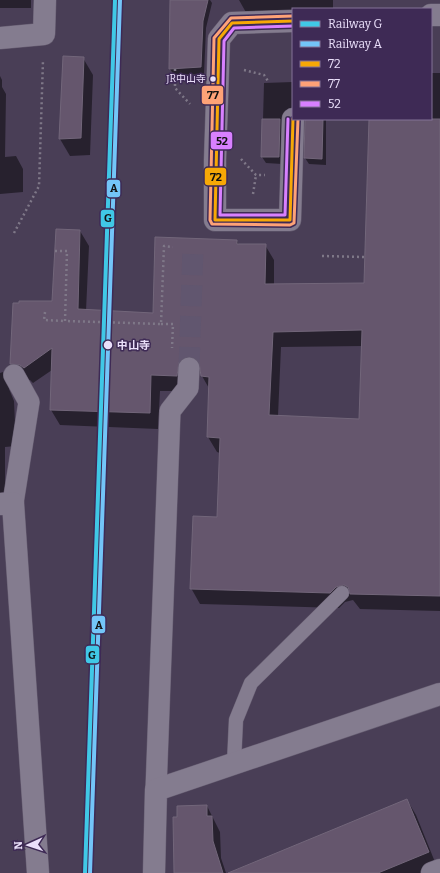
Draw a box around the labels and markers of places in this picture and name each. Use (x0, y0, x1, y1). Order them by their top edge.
place label: JR中山寺 (165, 73, 206, 85)
marker: JR中山寺 (208, 74, 218, 84)
marker: 中山寺 (102, 339, 114, 351)
place label: 中山寺 (117, 339, 150, 352)

